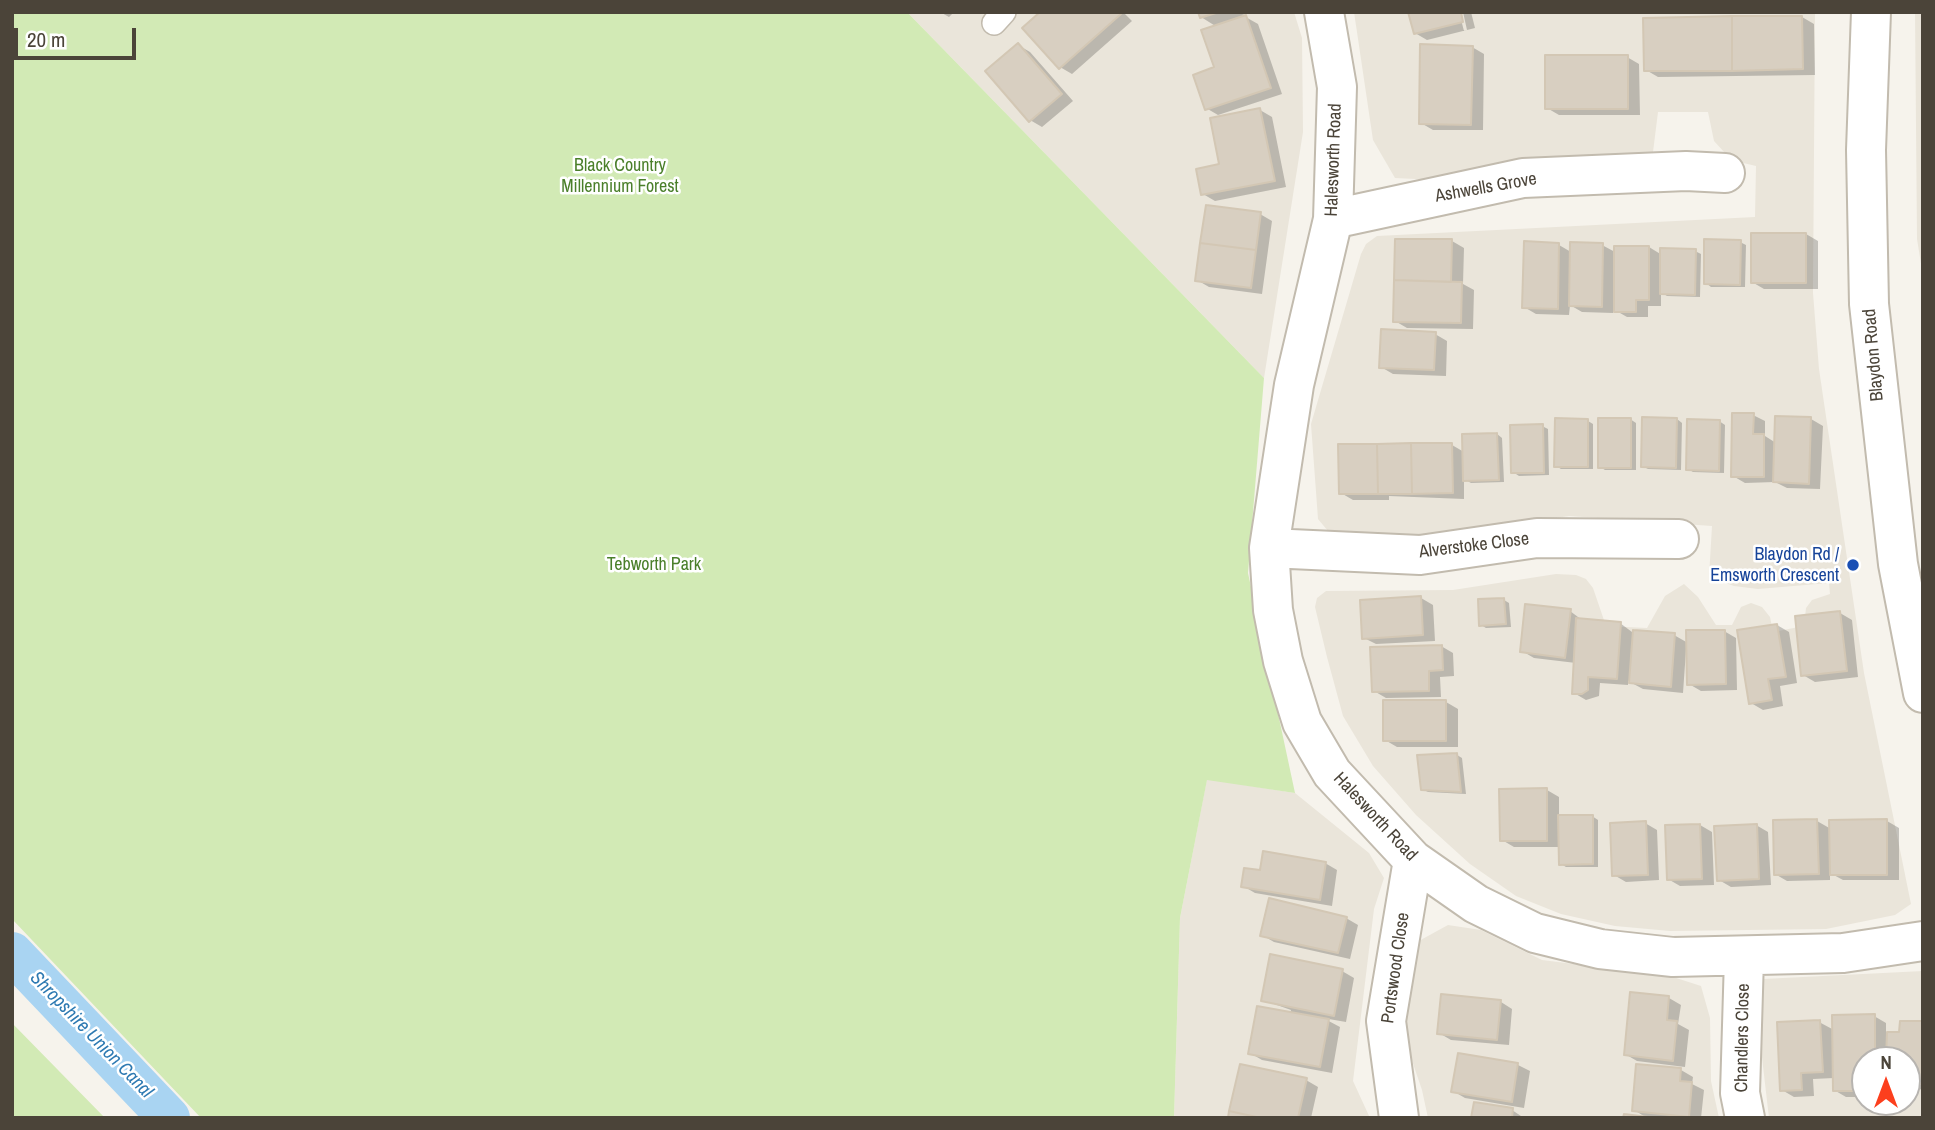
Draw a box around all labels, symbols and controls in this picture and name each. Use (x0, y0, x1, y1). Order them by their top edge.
scale bar (18, 14, 140, 58)
text: 20 m (27, 25, 65, 54)
street label: Halesworth Road (1321, 103, 1347, 217)
park label: Black Country Millennium Forest (561, 155, 679, 198)
street label: Ashwells Grove (1434, 168, 1538, 208)
street label: Blaydon Road (1859, 308, 1889, 402)
street label: Alverstoke Close (1418, 529, 1530, 563)
place label: Blaydon Rd / Emsworth Crescent (1710, 544, 1839, 586)
park label: Tebworth Park (607, 554, 701, 576)
marker: Blaydon Rd / Emsworth Crescent (1845, 557, 1861, 573)
street label: Halesworth Road (1328, 768, 1422, 866)
street label: Portswood Close (1378, 911, 1414, 1025)
water label: Shropshire Union Canal (25, 967, 157, 1103)
street label: Chandlers Close (1731, 983, 1755, 1093)
north arrow (1851, 1046, 1921, 1116)
text: N (1880, 1049, 1892, 1075)

